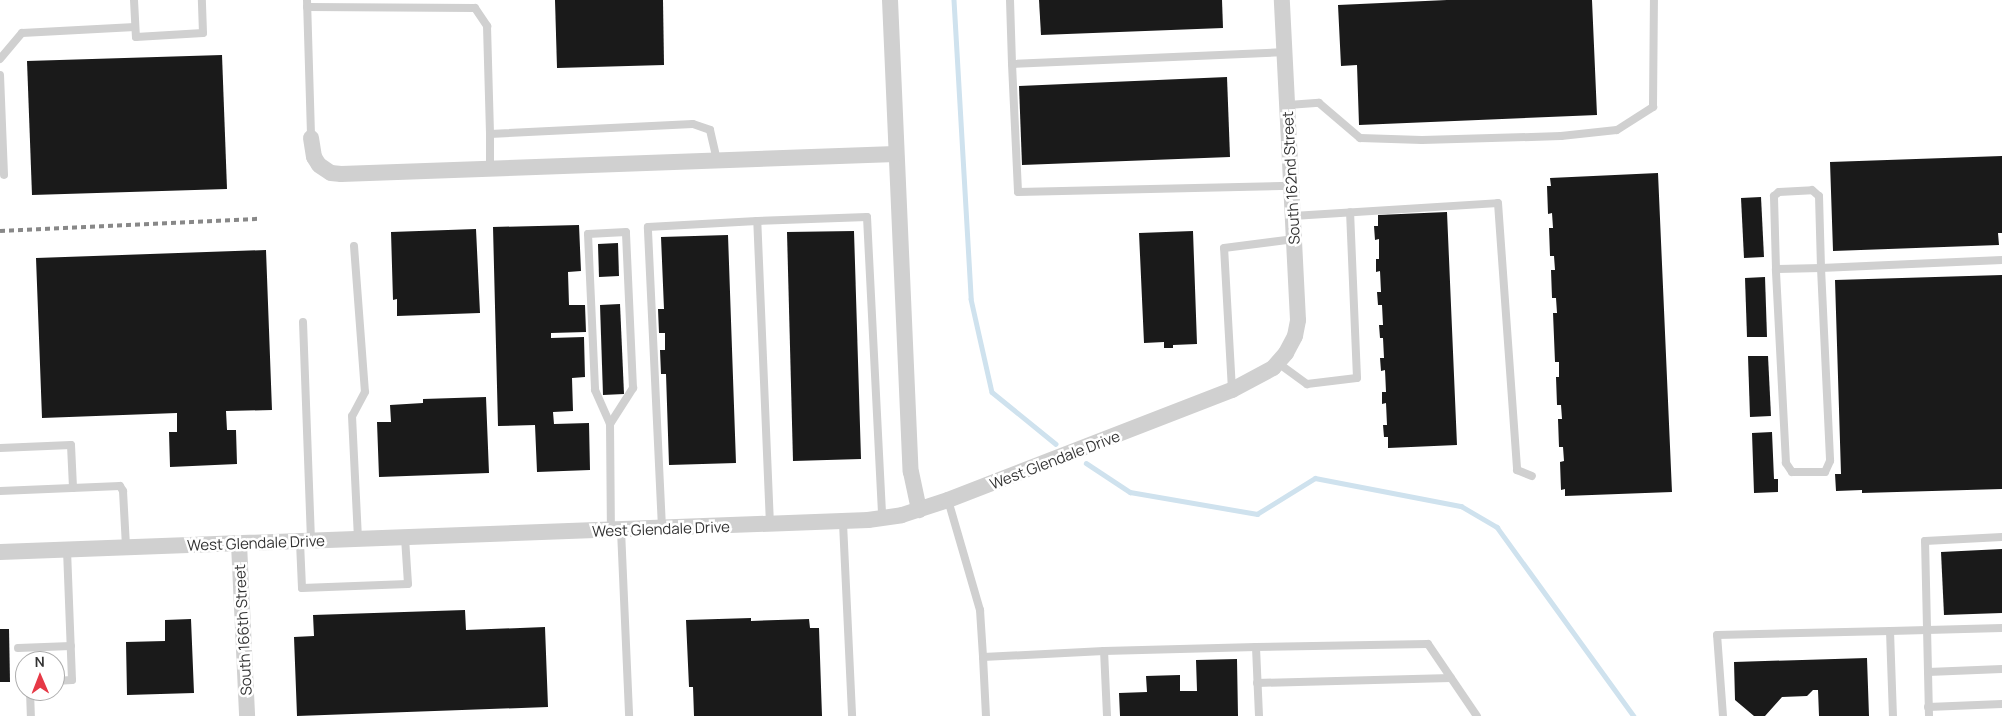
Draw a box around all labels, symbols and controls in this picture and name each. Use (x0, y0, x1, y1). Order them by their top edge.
street label: South 162nd Street (1279, 111, 1303, 245)
street label: West Glendale Drive (987, 427, 1123, 493)
street label: West Glendale Drive (592, 518, 730, 540)
street label: West Glendale Drive (187, 532, 325, 554)
street label: South 166th Street (231, 564, 255, 696)
north arrow (15, 651, 65, 701)
text: N (35, 652, 45, 671)

